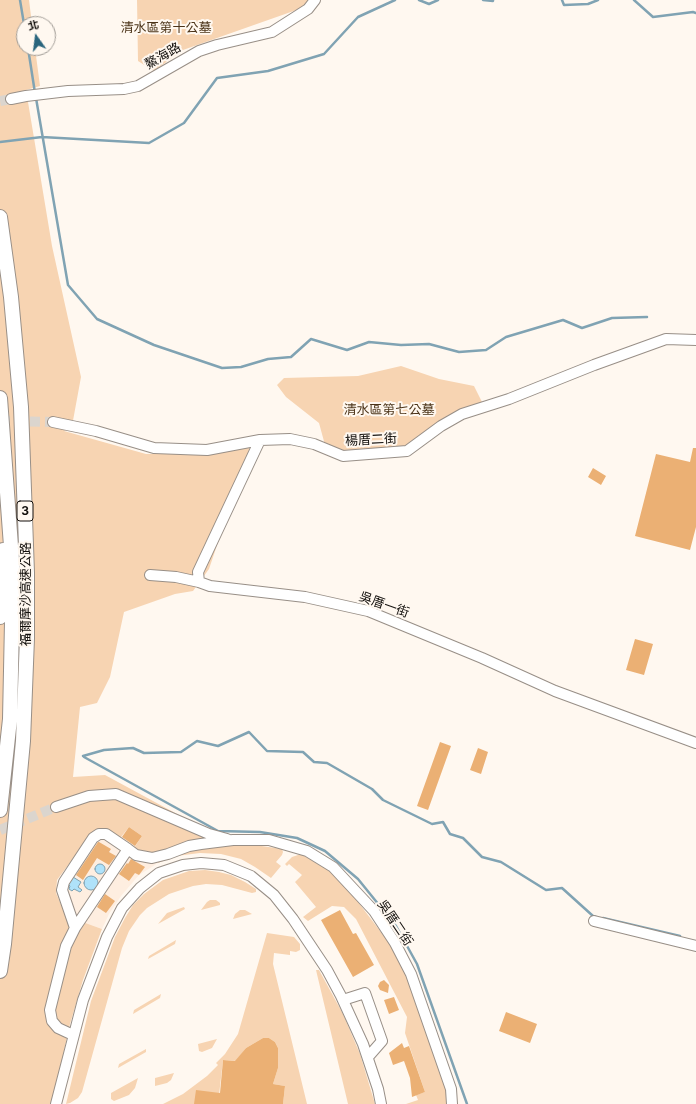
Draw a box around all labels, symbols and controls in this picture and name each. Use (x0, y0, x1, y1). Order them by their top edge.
north arrow (16, 16, 56, 56)
text: 北 (26, 17, 40, 33)
park label: 清水區第十公墓 (121, 20, 211, 36)
street label: 鰲海路 (142, 39, 184, 73)
park label: 清水區第七公墓 (344, 402, 434, 418)
street label: 楊厝二街 (345, 431, 397, 449)
road number: 3 (17, 501, 33, 521)
street label: 福爾摩沙高速公路 (18, 542, 34, 646)
street label: 吳厝一街 (357, 589, 411, 621)
street label: 吳厝二街 (374, 897, 416, 949)

